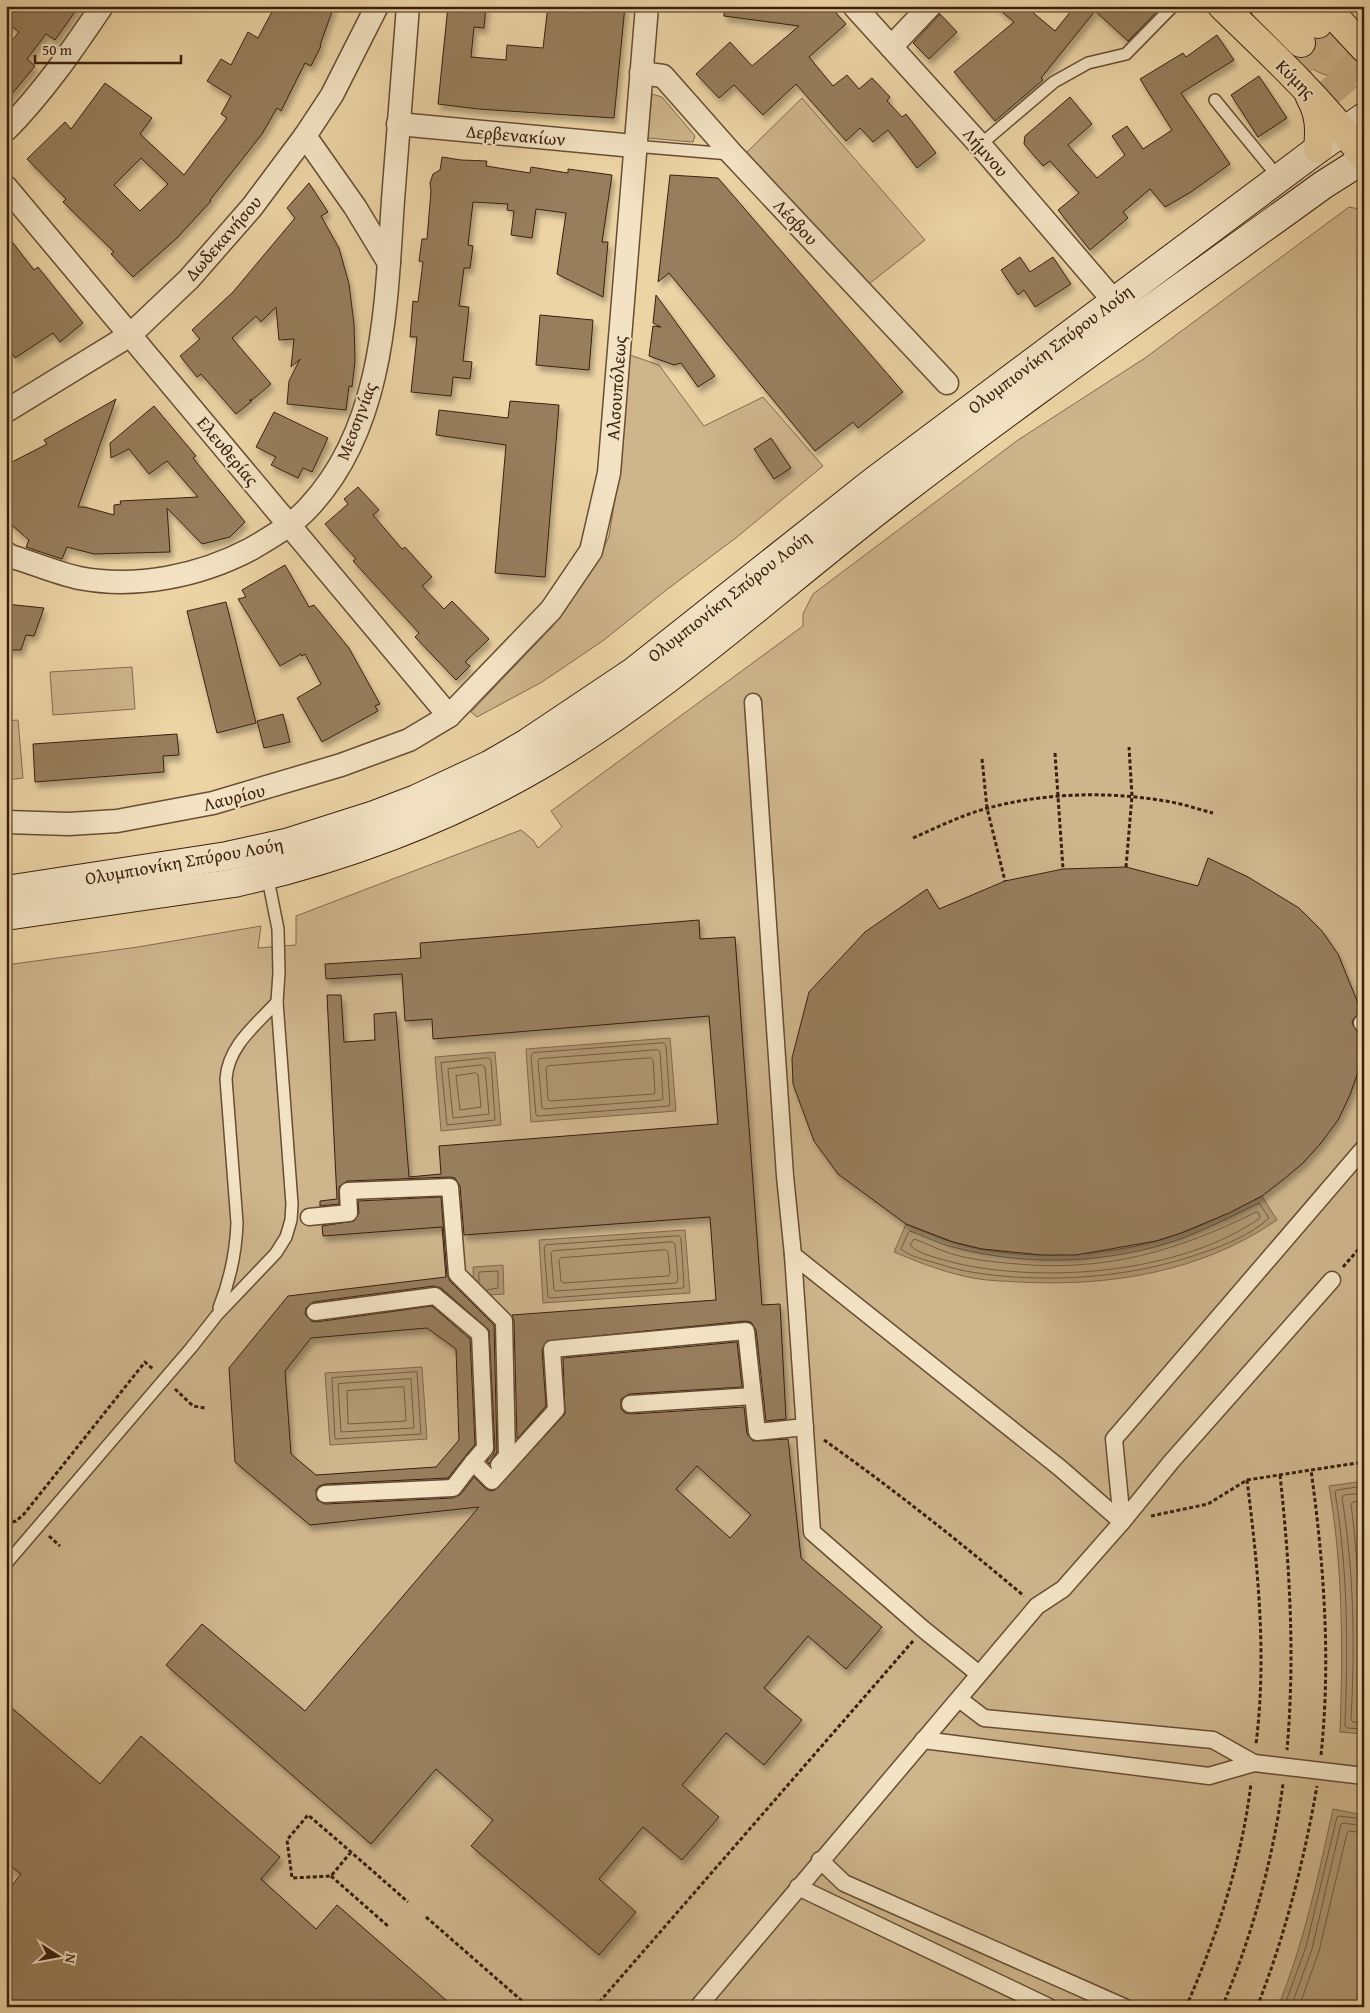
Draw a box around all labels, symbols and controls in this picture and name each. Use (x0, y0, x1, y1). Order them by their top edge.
scale bar (35, 32, 181, 64)
text: 50 m (42, 39, 73, 60)
street label: Κύμης (1270, 53, 1322, 105)
street label: Δερβενακίων (465, 117, 567, 153)
street label: Λήμνου (957, 121, 1015, 183)
street label: Δωδεκανήσου (178, 189, 268, 287)
street label: Λέσβου (767, 193, 825, 251)
street label: Ολυμπιονίκη Σπύρου Λούη (962, 278, 1138, 420)
street label: Αλσουπόλεως (599, 334, 633, 441)
street label: Μεσσηνίας (329, 378, 383, 464)
street label: Ελευθερίας (191, 410, 266, 492)
street label: Ολυμπιονίκη Σπύρου Λούη (641, 523, 817, 669)
street label: Λαυρίου (200, 776, 268, 818)
street label: Ολυμπιονίκη Σπύρου Λούη (83, 830, 285, 892)
north arrow (32, 1930, 82, 1980)
text: N (60, 1952, 81, 1966)

